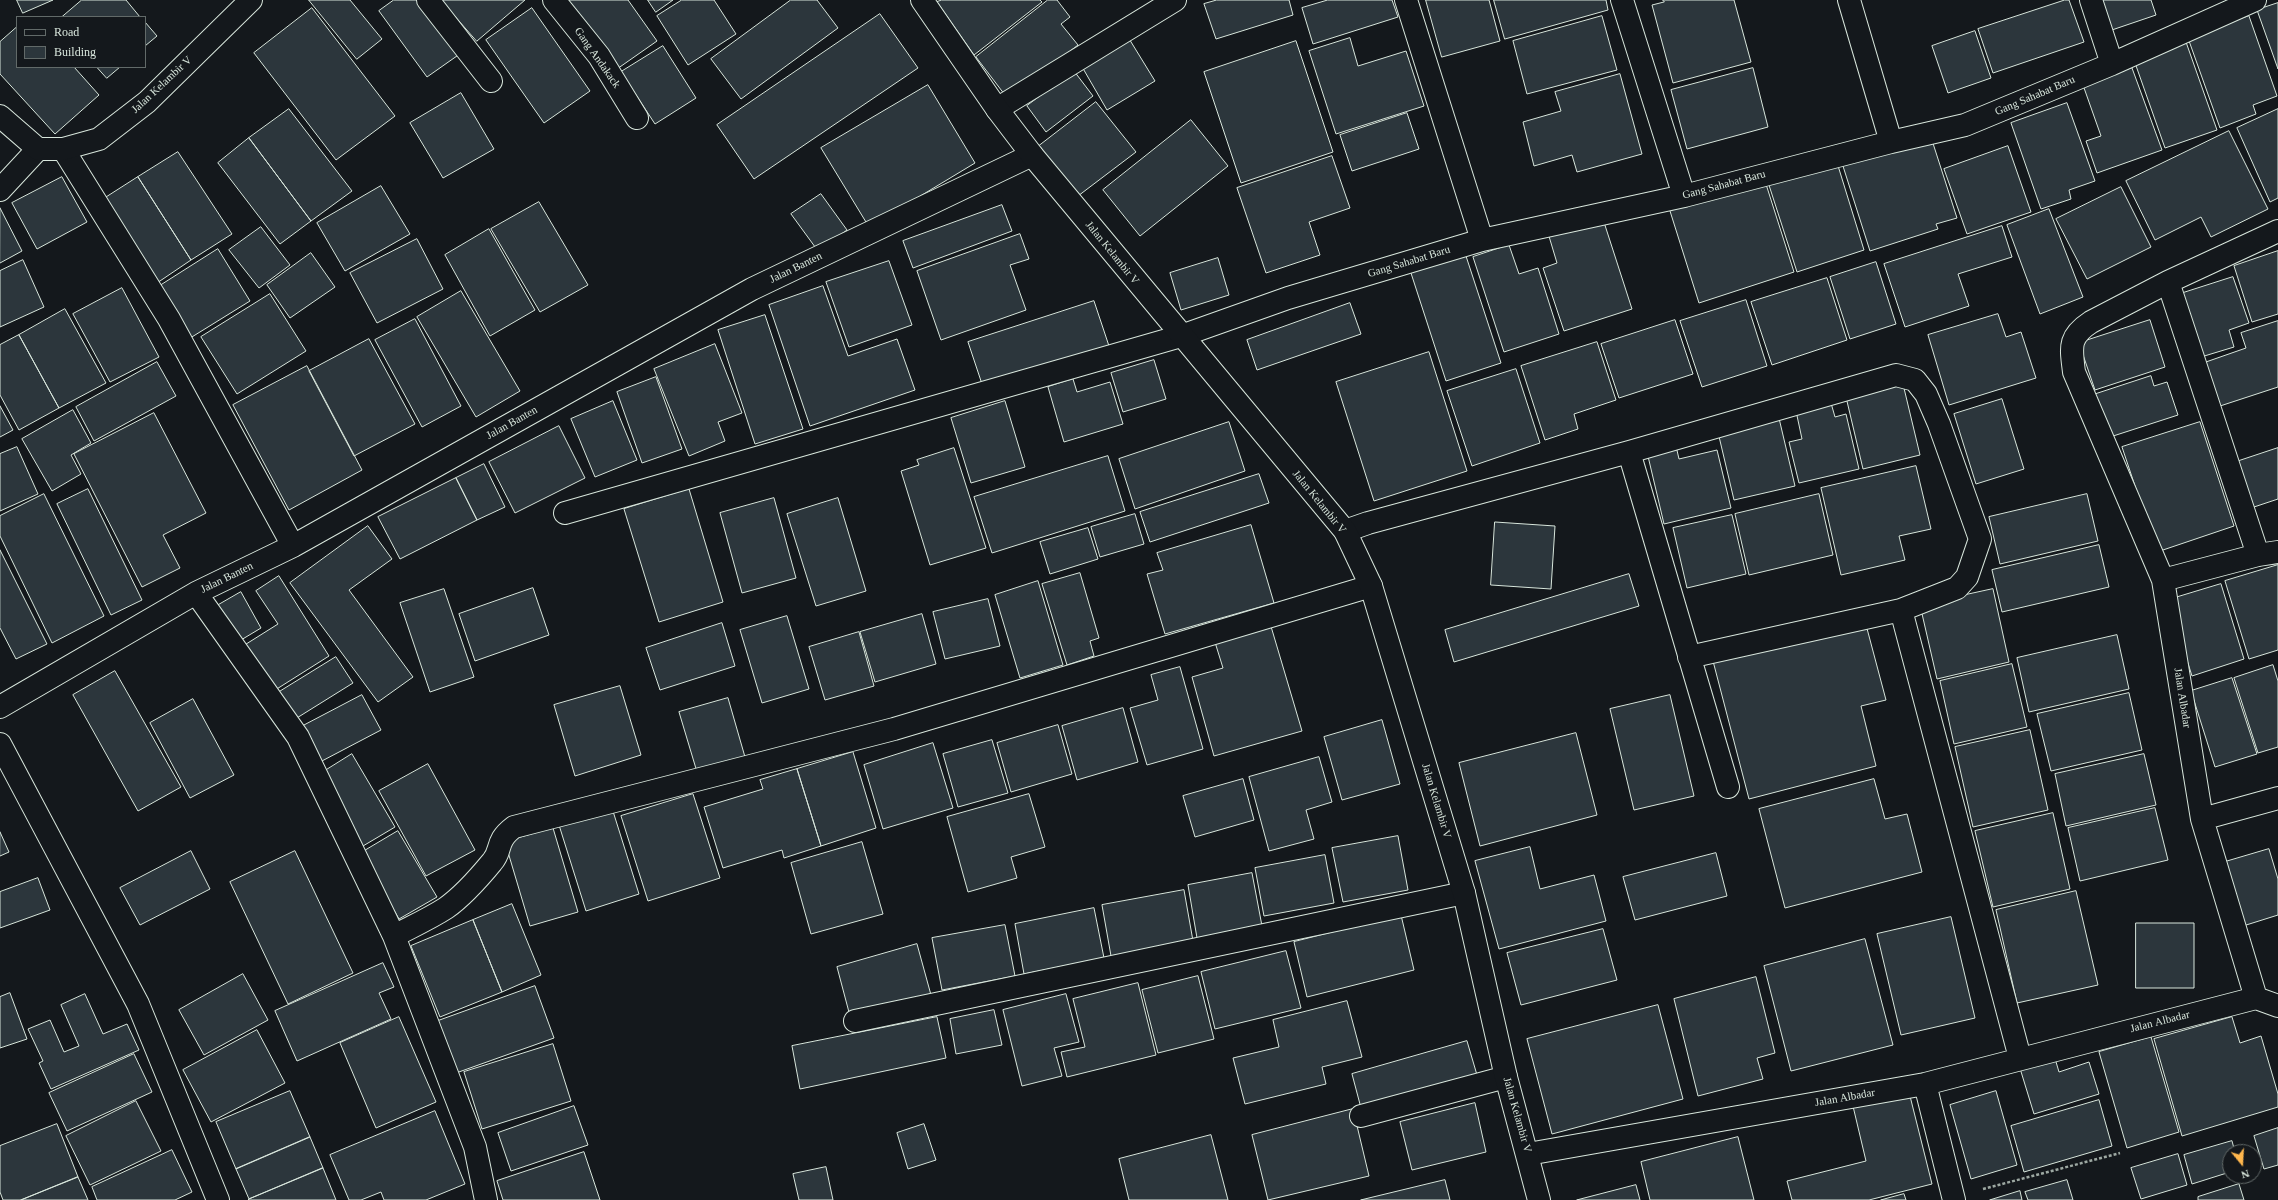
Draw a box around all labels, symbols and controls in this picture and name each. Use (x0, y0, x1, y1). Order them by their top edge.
legend (16, 16, 146, 68)
text: Road (54, 25, 79, 39)
street label: Gang Andakack (571, 25, 623, 91)
text: Building (54, 45, 96, 59)
street label: Jalan Kelambir V (129, 54, 195, 116)
street label: Gang Sahabat Baru (1993, 73, 2077, 119)
street label: Gang Sahabat Baru (1681, 168, 1767, 202)
street label: Jalan Kelambir V (1082, 219, 1142, 287)
street label: Gang Sahabat Baru (1366, 243, 1452, 281)
street label: Jalan Banten (768, 250, 824, 286)
street label: Jalan Banten (484, 404, 540, 442)
street label: Jalan Kelambir V (1289, 468, 1349, 536)
street label: Jalan Banten (199, 560, 255, 596)
street label: Jalan Albadar (2171, 667, 2193, 729)
street label: Jalan Kelambir V (1418, 762, 1454, 840)
street label: Jalan Albadar (2129, 1008, 2191, 1036)
street label: Jalan Kelambir V (1500, 1076, 1534, 1154)
street label: Jalan Albadar (1814, 1086, 1876, 1110)
north arrow (2222, 1144, 2262, 1184)
text: N (2240, 1168, 2251, 1181)

